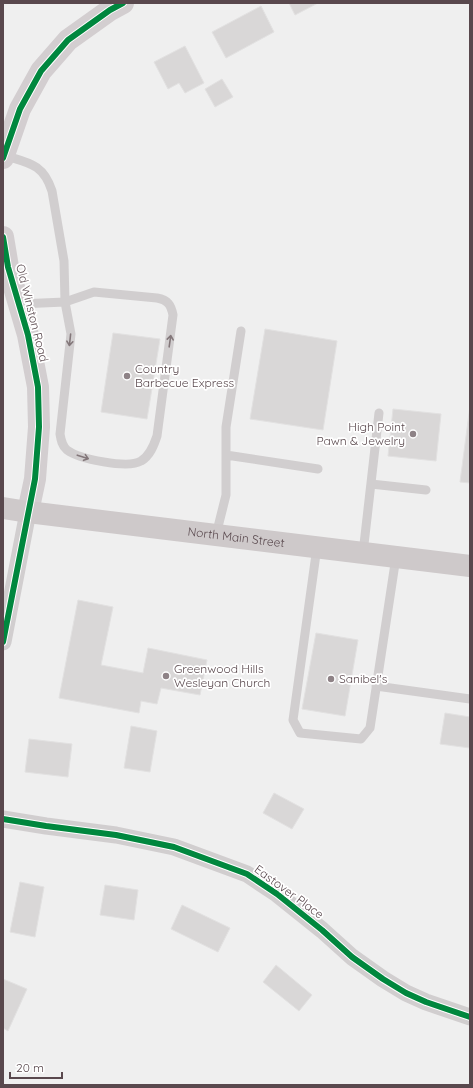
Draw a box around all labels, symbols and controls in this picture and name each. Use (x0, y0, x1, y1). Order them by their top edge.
street label: Old Winston Road (13, 262, 52, 363)
one-way arrow (67, 333, 74, 346)
one-way arrow (166, 335, 174, 348)
place label: Country Barbecue Express (135, 361, 235, 390)
marker: Country Barbecue Express (122, 371, 132, 381)
place label: High Point Pawn & Jewelry (316, 419, 405, 448)
marker: High Point Pawn & Jewelry (408, 429, 418, 439)
one-way arrow (77, 454, 90, 461)
street label: North Main Street (187, 524, 286, 550)
place label: Greenwood Hills Wesleyan Church (174, 661, 270, 690)
marker: Greenwood Hills Wesleyan Church (161, 671, 171, 681)
place label: Sanibel's (339, 671, 388, 686)
marker: Sanibel's (326, 674, 336, 684)
street label: Eastover Place (252, 861, 327, 922)
scale bar (10, 1054, 62, 1080)
text: 20 m (16, 1060, 44, 1075)

